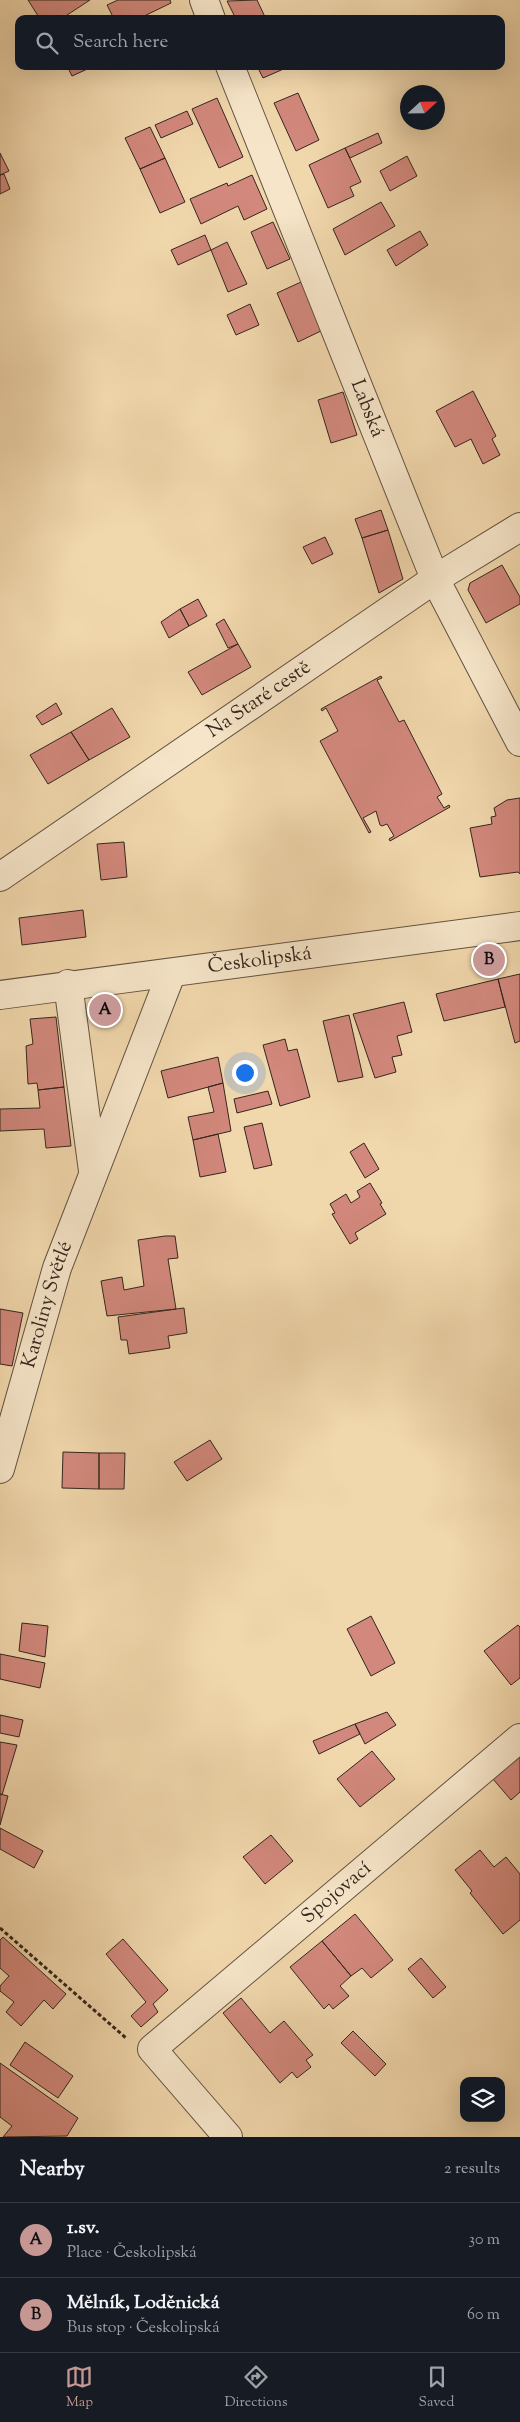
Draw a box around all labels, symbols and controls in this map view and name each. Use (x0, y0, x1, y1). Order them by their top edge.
search box (15, 15, 505, 70)
icon: search (33, 29, 61, 57)
text: Search here (73, 29, 168, 56)
north arrow (400, 85, 445, 130)
street label: Labská (342, 375, 392, 442)
street label: Na Staré cestě (201, 653, 317, 746)
street label: Českolipská (206, 939, 313, 982)
pin: B (473, 941, 505, 979)
pin: A (89, 991, 121, 1029)
your location (232, 1060, 258, 1086)
street label: Karoliny Světlé (15, 1237, 81, 1372)
street label: Spojovací (295, 1855, 378, 1931)
map controls (460, 2077, 505, 2122)
button: layers (460, 2077, 505, 2122)
text: Nearby (20, 2155, 85, 2185)
text: 2 results (444, 2158, 500, 2181)
text: 1.sv. (67, 2215, 99, 2242)
text: A (30, 2229, 43, 2252)
text: 30 m (469, 2229, 500, 2252)
text: Place · Českolipská (67, 2242, 197, 2265)
text: Mělník, Loděnická (67, 2290, 219, 2317)
text: B (31, 2304, 41, 2327)
text: 60 m (467, 2304, 500, 2327)
text: Bus stop · Českolipská (67, 2317, 220, 2340)
tab: Map (65, 2363, 93, 2413)
tab: Directions (224, 2363, 288, 2413)
tab: Saved (419, 2363, 454, 2413)

